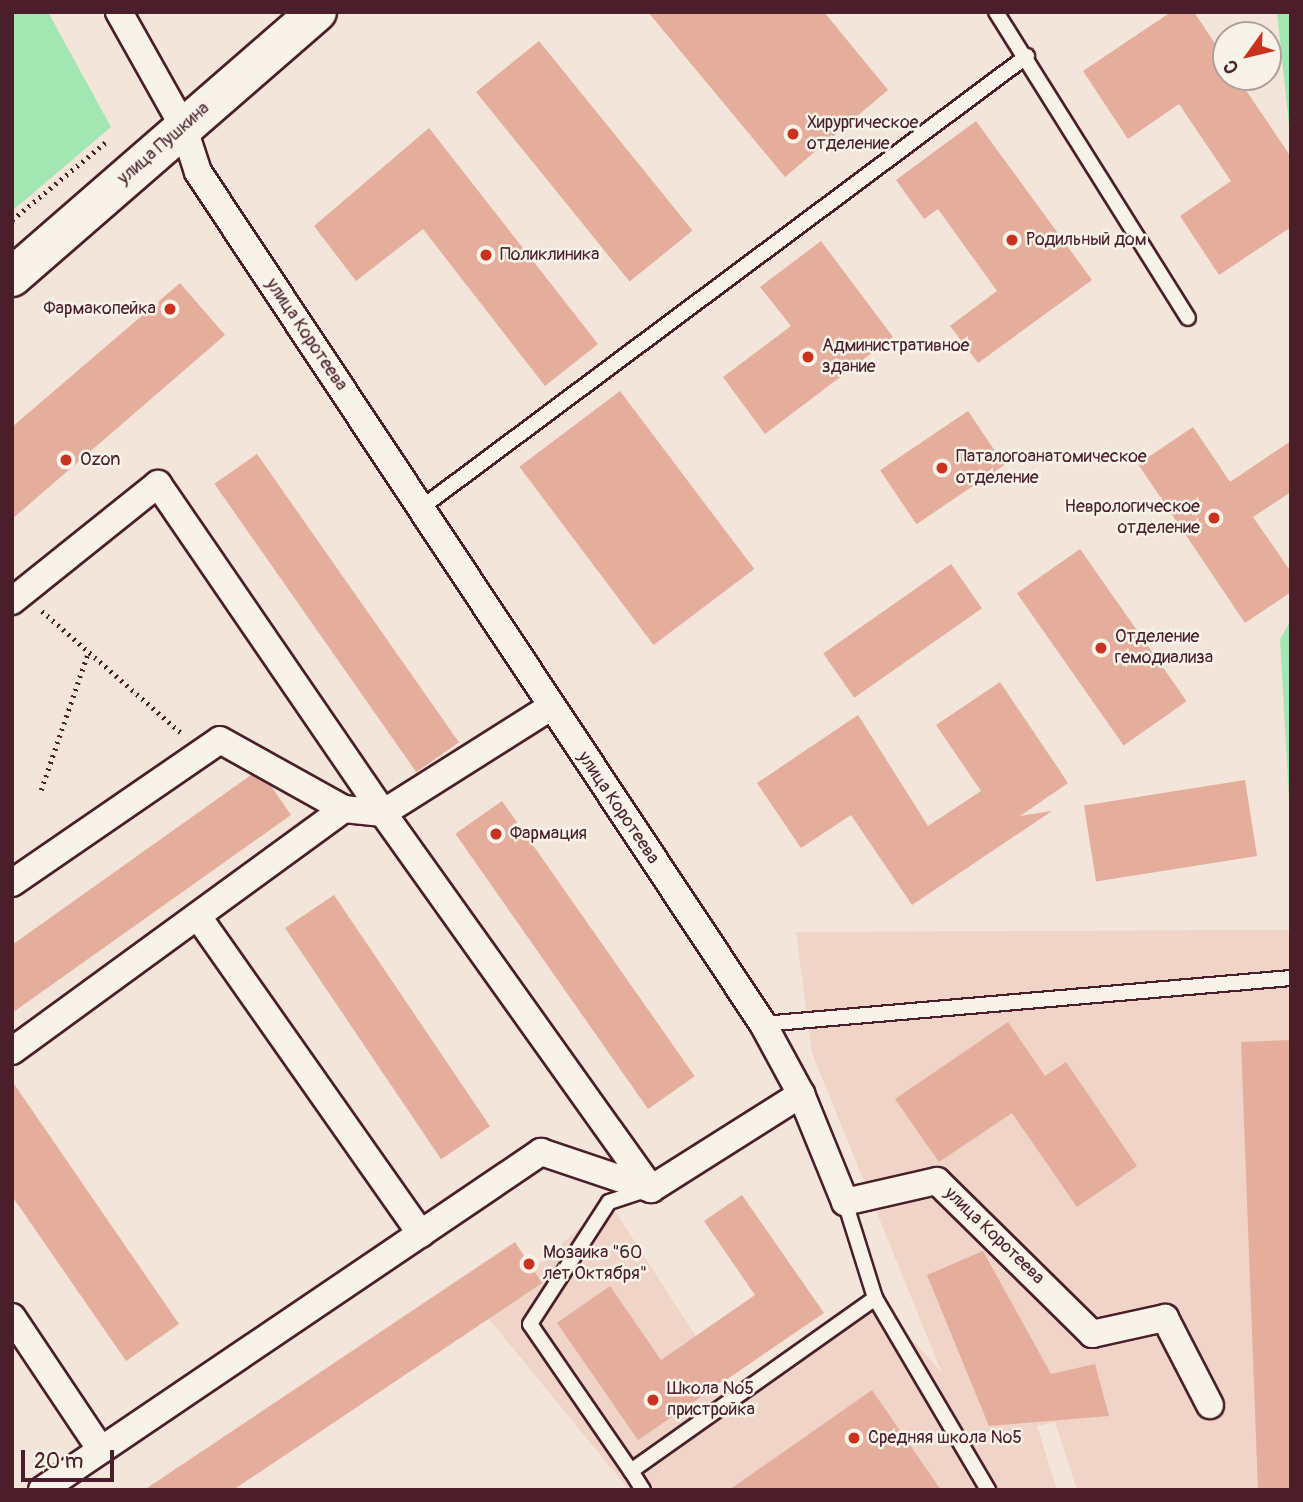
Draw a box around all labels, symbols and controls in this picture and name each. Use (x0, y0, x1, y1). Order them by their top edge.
north arrow (1212, 21, 1282, 91)
text: С (1218, 55, 1244, 78)
street label: улица Пушкина (114, 98, 214, 190)
place label: Хирургическое отделение (807, 113, 918, 156)
marker: Хирургическое отделение (785, 126, 801, 142)
place label: Родильный дом (1026, 229, 1147, 251)
marker: Родильный дом (1004, 232, 1020, 248)
place label: Поликлиника (500, 244, 599, 266)
marker: Поликлиника (478, 247, 494, 263)
street label: улица Коротеева (260, 275, 352, 395)
place label: Фармакопейка (44, 298, 156, 320)
marker: Фармакопейка (162, 301, 178, 317)
place label: Административное здание (822, 336, 969, 378)
marker: Административное здание (800, 349, 816, 365)
place label: Паталогоанатомическое отделение (956, 447, 1147, 490)
place label: Ozon (80, 449, 120, 471)
marker: Ozon (58, 452, 74, 468)
marker: Паталогоанатомическое отделение (934, 460, 950, 476)
place label: Неврологическое отделение (1064, 497, 1200, 540)
marker: Неврологическое отделение (1206, 510, 1222, 526)
place label: Отделение гемодиализа (1115, 627, 1213, 670)
marker: Отделение гемодиализа (1093, 640, 1109, 656)
street label: улица Коротеева (572, 748, 664, 868)
place label: Фармация (510, 823, 587, 845)
marker: Фармация (488, 826, 504, 842)
street label: улица Коротеева (939, 1183, 1049, 1289)
place label: Мозаика "60 лет Октября" (543, 1243, 647, 1286)
marker: Мозаика "60 лет Октября" (521, 1256, 537, 1272)
place label: Школа №5 пристройка (667, 1379, 755, 1422)
marker: Школа №5 пристройка (645, 1392, 661, 1408)
place label: Средняя школа №5 (868, 1427, 1022, 1449)
marker: Средняя школа №5 (846, 1430, 862, 1446)
scale bar (24, 1436, 117, 1480)
text: 20 m (34, 1448, 83, 1475)

